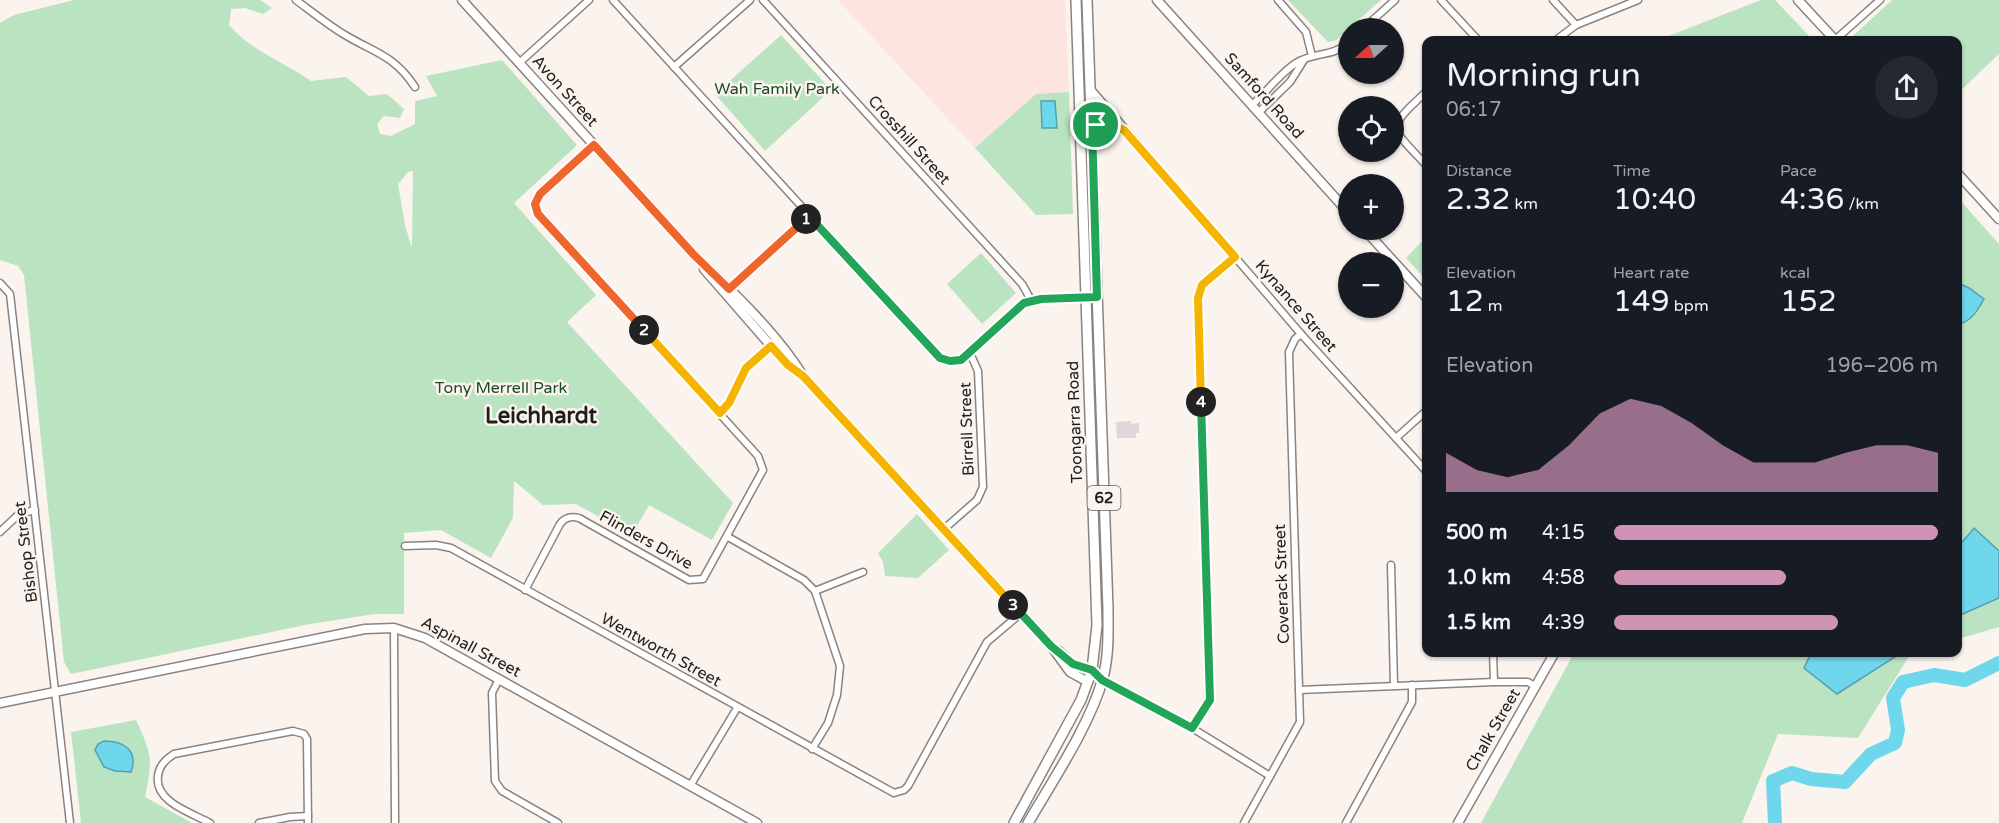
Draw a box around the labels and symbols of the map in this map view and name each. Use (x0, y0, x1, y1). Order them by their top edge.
north arrow (1338, 18, 1404, 84)
street label: Samford Road (1220, 49, 1308, 143)
street label: Avon Street (528, 51, 602, 131)
park label: Wah Family Park (714, 79, 840, 99)
street label: Crosshill Street (864, 91, 954, 189)
pin (1070, 99, 1121, 150)
pin: 1 (791, 204, 821, 234)
street label: Kynance Street (1251, 256, 1341, 356)
pin: 2 (629, 315, 659, 345)
street label: Toongarra Road (1063, 360, 1087, 484)
park label: Tony Merrell Park (435, 378, 568, 398)
street label: Birrell Street (955, 382, 979, 476)
pin: 4 (1186, 387, 1216, 417)
district label: Leichhardt (485, 403, 598, 429)
road number: 62 (1088, 486, 1120, 510)
street label: Bishop Street (10, 500, 42, 604)
street label: Flinders Drive (596, 506, 696, 574)
street label: Coverack Street (1270, 524, 1294, 644)
pin: 3 (998, 590, 1028, 620)
street label: Wentworth Street (597, 609, 725, 691)
street label: Aspinall Street (418, 612, 524, 682)
street label: Chalk Street (1461, 685, 1525, 775)

